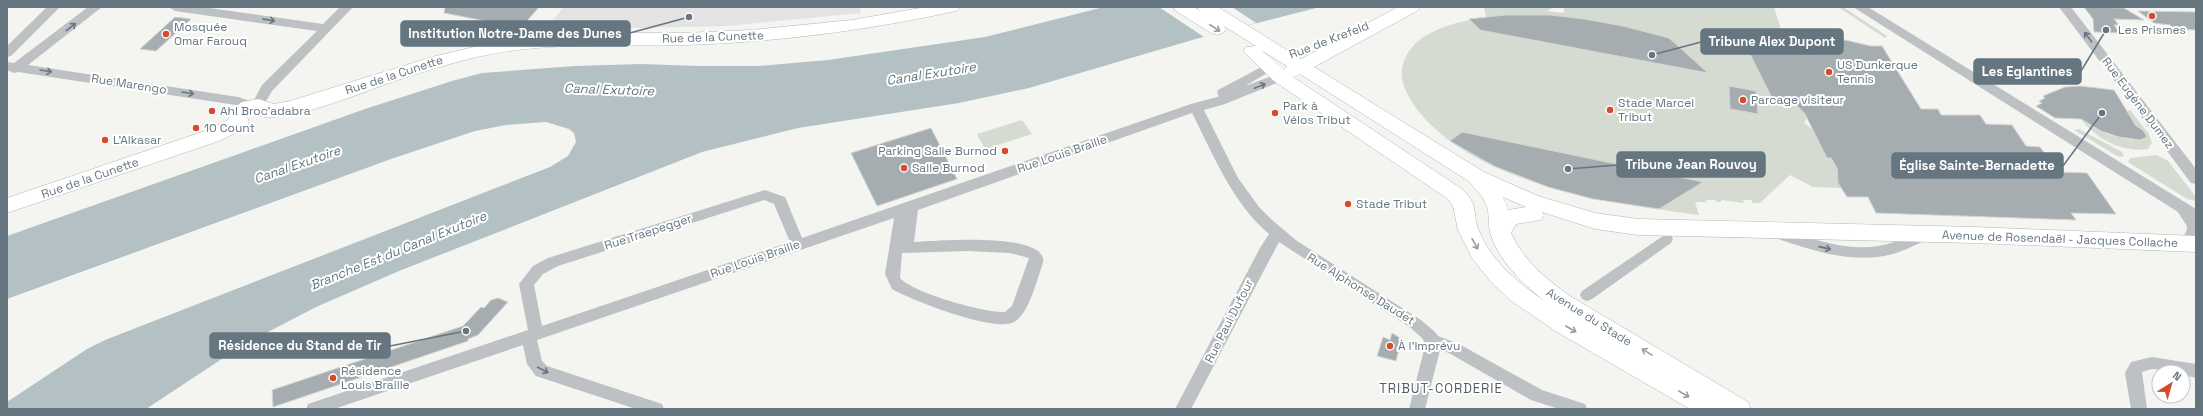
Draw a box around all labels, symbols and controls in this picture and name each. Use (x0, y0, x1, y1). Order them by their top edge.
marker: Les Prismes (2147, 11, 2157, 21)
one-way arrow (262, 16, 275, 24)
street label: Rue de Krefeld (1287, 17, 1371, 63)
place label: Mosquée Omar Farouq (174, 19, 247, 49)
callout: Institution Notre-Dame des Dunes (401, 21, 630, 46)
place label: Les Prismes (2118, 22, 2186, 38)
one-way arrow (65, 23, 76, 31)
one-way arrow (1209, 24, 1220, 32)
text: Institution Notre-Dame des Dunes (408, 25, 622, 42)
street label: Rue de la Cunette (662, 27, 764, 47)
marker: Mosquée Omar Farouq (161, 29, 171, 39)
callout: Tribune Alex Dupont (1701, 29, 1843, 54)
one-way arrow (2083, 31, 2092, 42)
text: Tribune Alex Dupont (1709, 33, 1835, 50)
street label: Rue de la Cunette (343, 52, 445, 98)
street label: Rue Eugène Dumez (2098, 54, 2178, 152)
place label: US Dunkerque Tennis (1837, 57, 1918, 87)
water label: Canal Exutoire (885, 58, 978, 89)
callout: Les Eglantines (1974, 59, 2081, 84)
text: Les Eglantines (1982, 63, 2073, 80)
marker: US Dunkerque Tennis (1824, 67, 1834, 77)
one-way arrow (39, 68, 52, 76)
street label: Rue Marengo (90, 70, 168, 98)
water label: Canal Exutoire (564, 79, 656, 100)
one-way arrow (1253, 82, 1265, 89)
one-way arrow (181, 89, 194, 97)
place label: Parcage visiteur (1751, 92, 1845, 108)
place label: Stade Marcel Tribut (1618, 95, 1694, 125)
marker: Parcage visiteur (1738, 95, 1748, 105)
place label: Park à Vélos Tribut (1283, 98, 1351, 128)
place label: Ah! Broc'adabra (220, 103, 311, 119)
marker: Stade Marcel Tribut (1605, 105, 1615, 115)
marker: Ah! Broc'adabra (207, 106, 217, 116)
marker: Park à Vélos Tribut (1270, 108, 1280, 118)
place label: 10 Count (204, 120, 255, 136)
marker: 10 Count (191, 123, 201, 133)
street label: Rue Louis Braille (1015, 131, 1109, 177)
place label: L'Alkasar (113, 132, 162, 148)
marker: L'Alkasar (100, 135, 110, 145)
water label: Canal Exutoire (252, 141, 344, 187)
place label: Parking Salle Burnod (878, 143, 997, 159)
marker: Parking Salle Burnod (1000, 146, 1010, 156)
callout: Tribune Jean Rouvoy (1617, 152, 1765, 177)
callout: Église Sainte-Bernadette (1892, 153, 2063, 178)
street label: Rue de la Cunette (39, 154, 141, 202)
text: Tribune Jean Rouvoy (1625, 156, 1757, 173)
text: Église Sainte-Bernadette (1899, 157, 2055, 174)
place label: Salle Burnod (912, 160, 985, 176)
marker: Salle Burnod (899, 163, 909, 173)
place label: Stade Tribut (1356, 196, 1427, 212)
marker: Stade Tribut (1343, 199, 1353, 209)
water label: Branche Est du Canal Exutoire (308, 207, 490, 294)
street label: Rue Traepegger (602, 210, 694, 254)
street label: Avenue de Rosendaël - Jacques Collache (1942, 227, 2178, 251)
street label: Rue Louis Braille (708, 236, 802, 282)
one-way arrow (1472, 238, 1480, 250)
one-way arrow (1818, 244, 1831, 252)
street label: Rue Alphonse Daudet (1304, 249, 1418, 329)
street label: Rue Paul Dufour (1201, 276, 1257, 366)
street label: Avenue du Stade (1543, 284, 1635, 350)
one-way arrow (1565, 326, 1577, 334)
callout: Résidence du Stand de Tir (210, 333, 390, 358)
text: Résidence du Stand de Tir (218, 337, 382, 354)
place label: À l'Imprévu (1398, 338, 1460, 354)
marker: À l'Imprévu (1385, 341, 1395, 351)
one-way arrow (1641, 348, 1653, 356)
place label: Résidence Louis Braille (341, 363, 410, 393)
north arrow (2151, 364, 2191, 404)
one-way arrow (537, 367, 549, 374)
text: N (2170, 368, 2184, 384)
marker: Résidence Louis Braille (328, 373, 338, 383)
district label: TRIBUT-CORDERIE (1379, 380, 1503, 397)
one-way arrow (1678, 390, 1690, 398)

